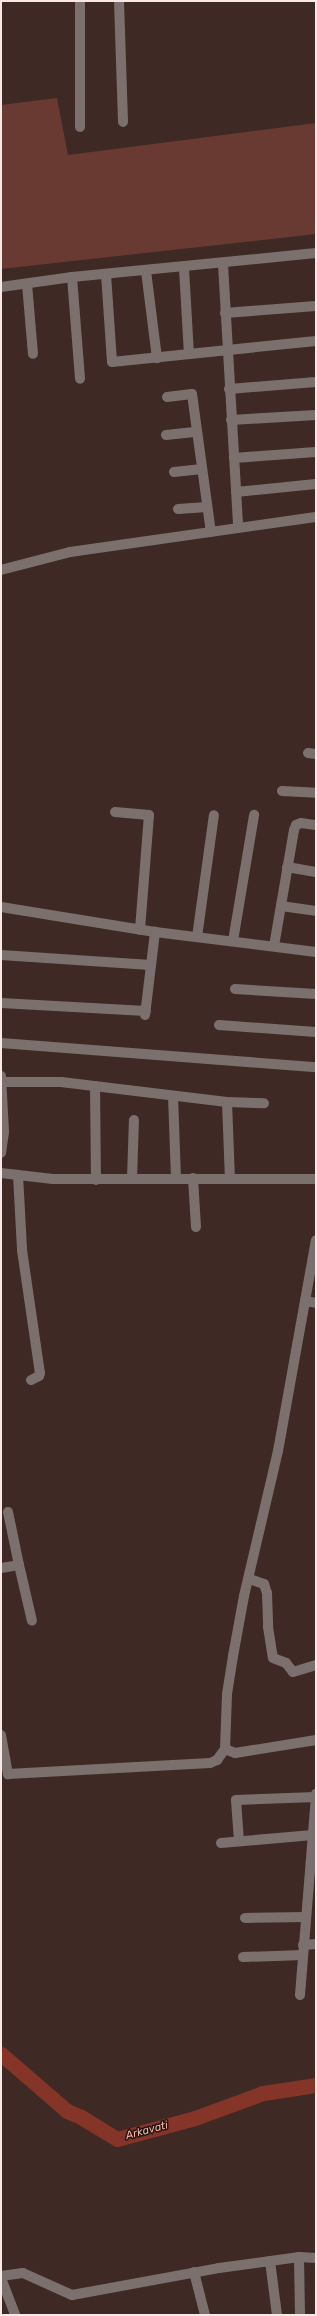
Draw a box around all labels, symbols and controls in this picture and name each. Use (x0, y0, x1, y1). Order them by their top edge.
water label: Arkavati (124, 2119, 170, 2143)

